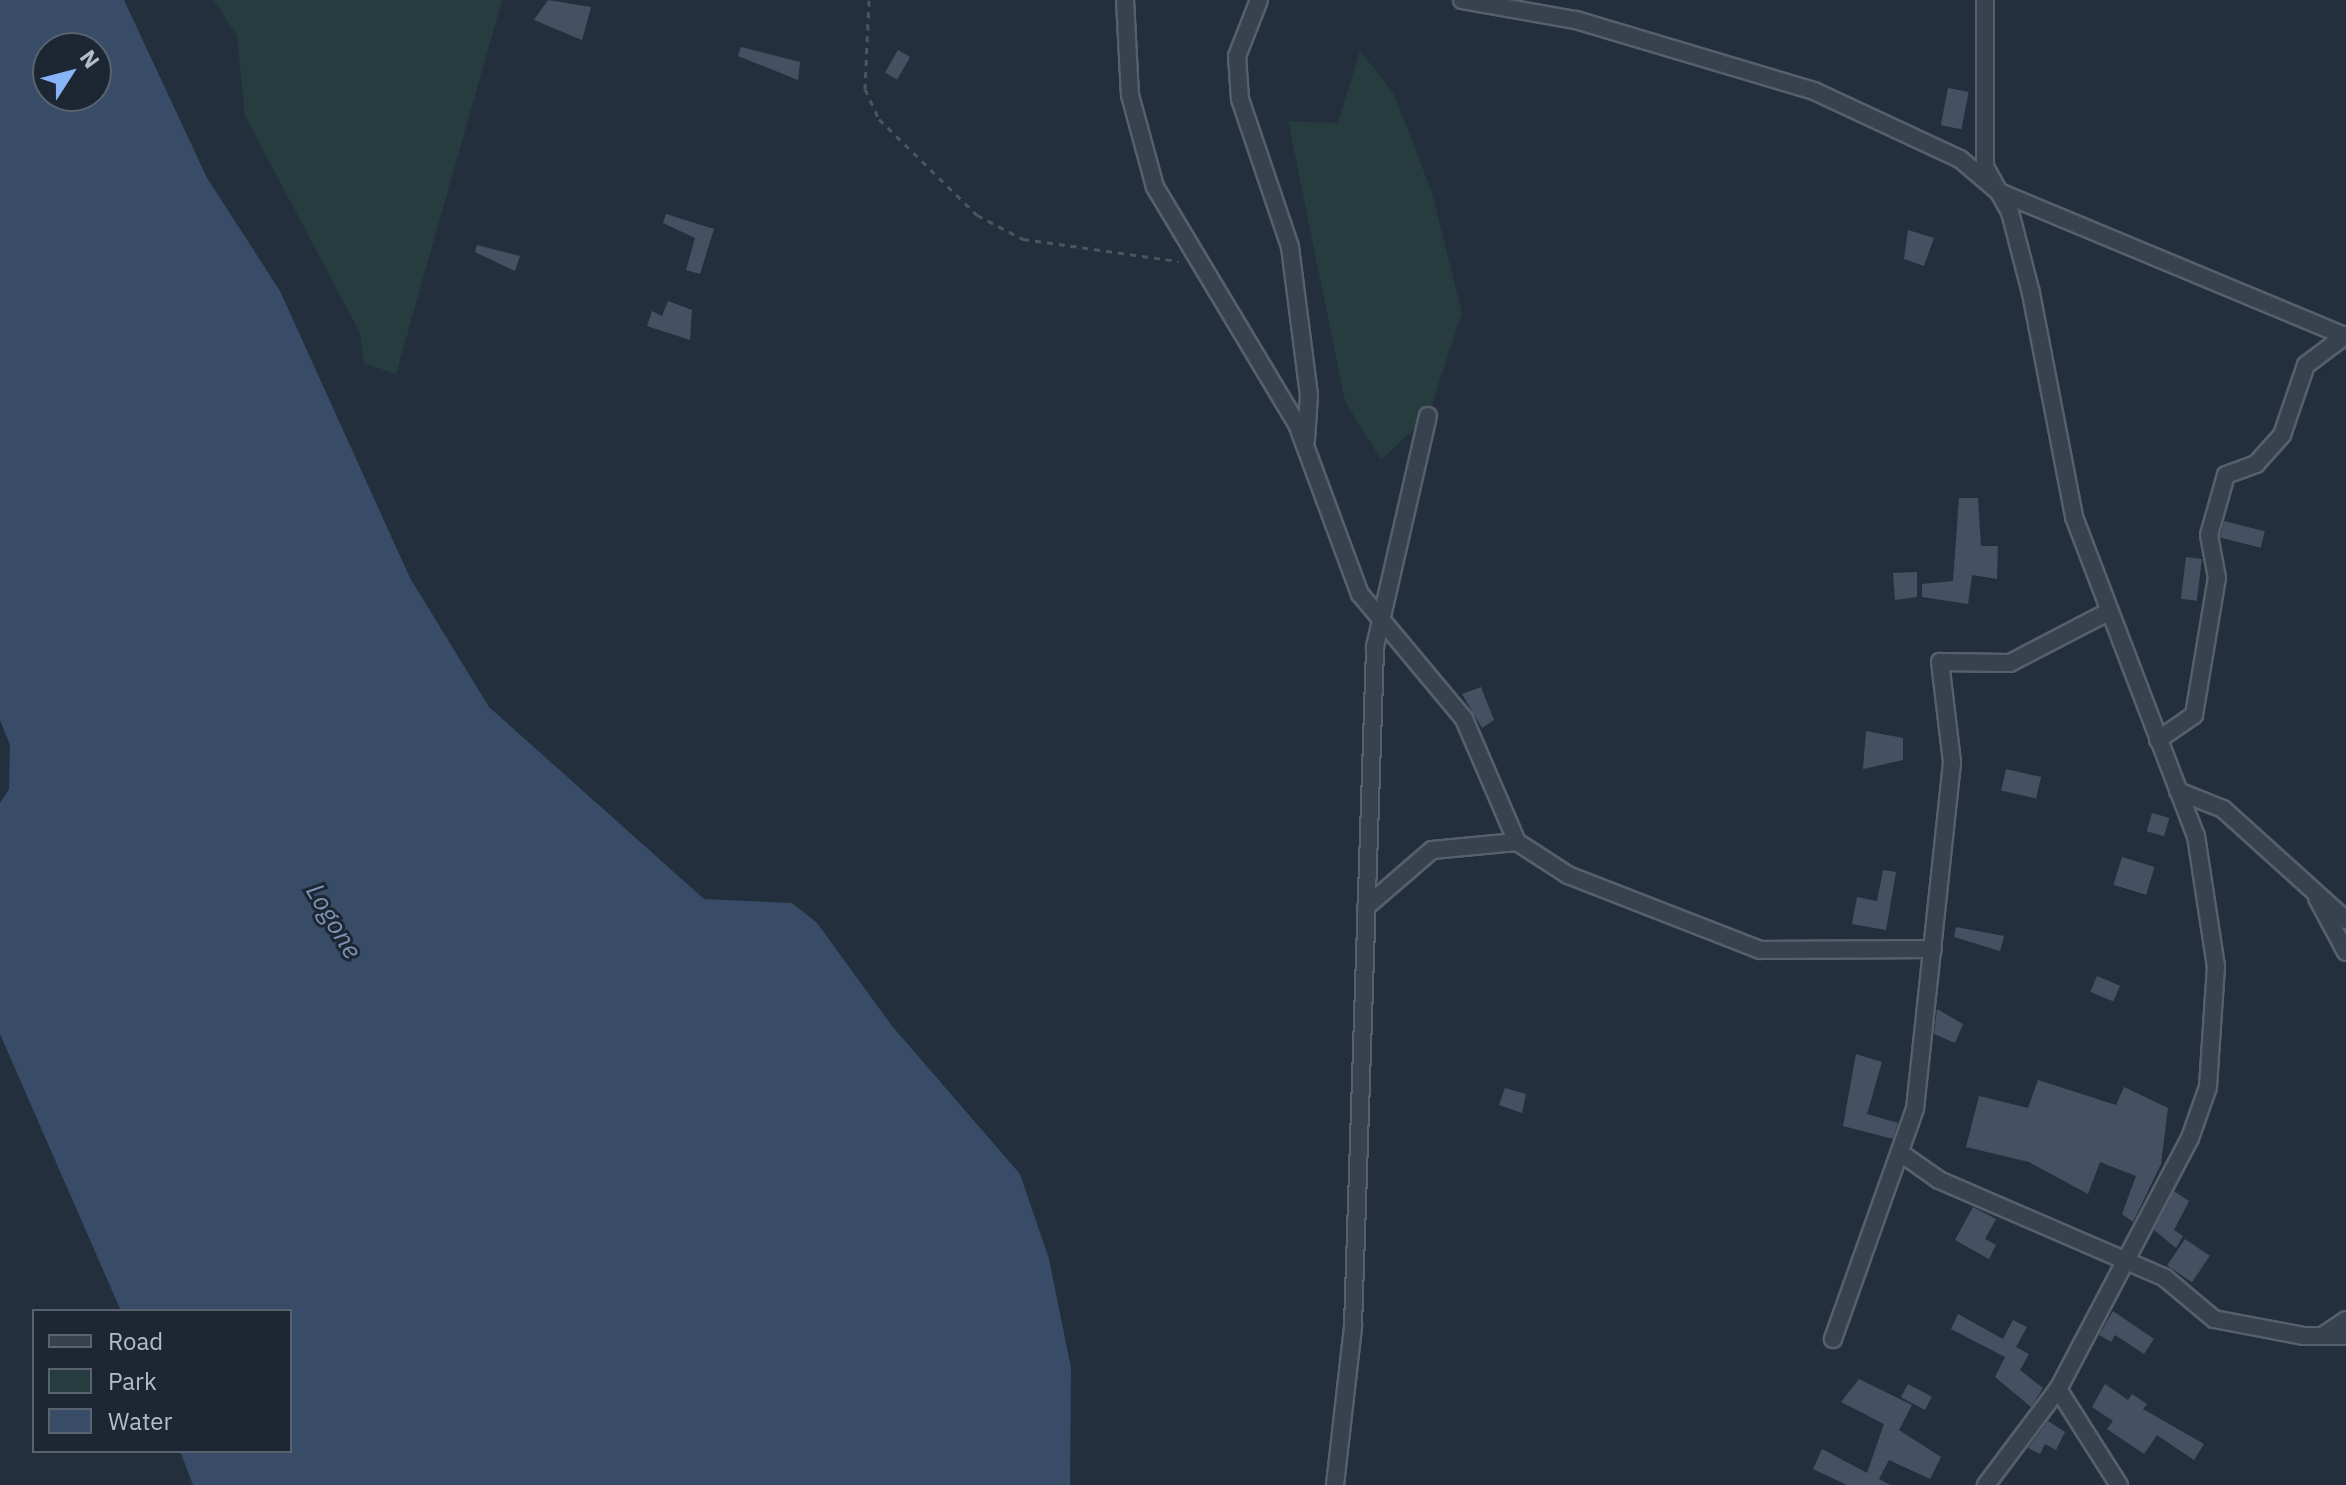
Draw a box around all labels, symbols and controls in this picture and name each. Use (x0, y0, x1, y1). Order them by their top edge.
north arrow (32, 32, 112, 112)
text: N (74, 44, 107, 74)
water label: Logone (300, 878, 368, 964)
legend (32, 1309, 292, 1453)
text: Road (108, 1325, 163, 1357)
text: Park (108, 1365, 157, 1397)
text: Water (108, 1405, 172, 1437)

